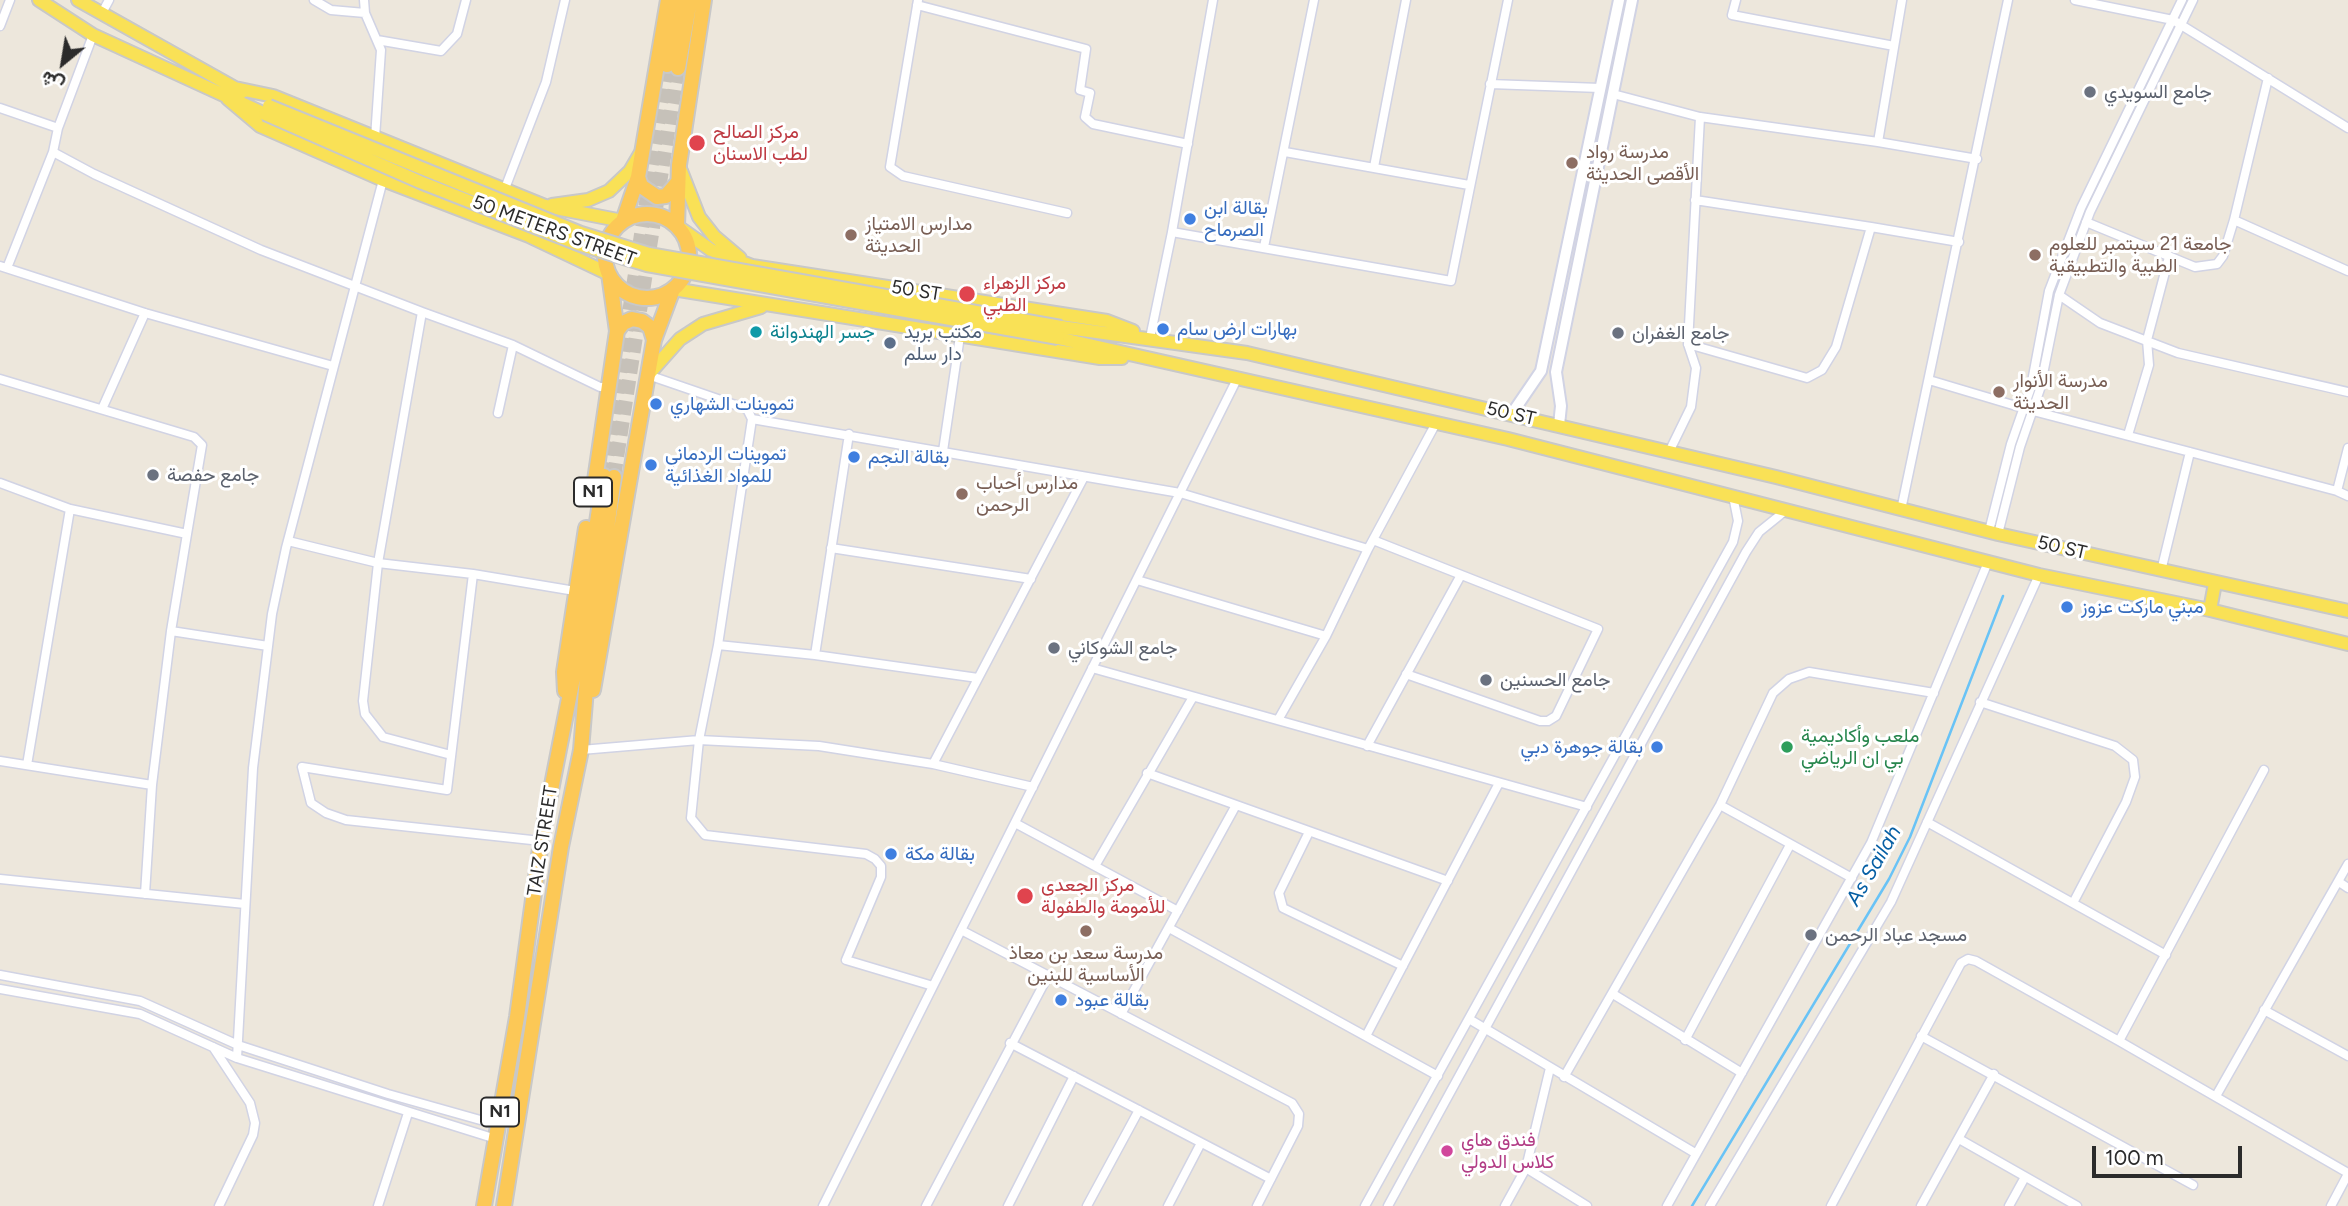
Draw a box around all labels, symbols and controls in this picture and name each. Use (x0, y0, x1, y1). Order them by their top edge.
north arrow (28, 28, 98, 98)
text: ش (37, 66, 68, 97)
place label: جامع السويدي (2104, 81, 2212, 103)
marker: جامع السويدي (2082, 84, 2098, 100)
place label: مركز الصالح لطب الاسنان (713, 121, 808, 165)
marker: مركز الصالح لطب الاسنان (687, 133, 707, 153)
place label: مدرسة رواد الأقصى الحديثة (1586, 141, 1699, 185)
marker: مدرسة رواد الأقصى الحديثة (1564, 155, 1580, 171)
street label: 50 METERS STREET (469, 191, 639, 271)
place label: بقالة ابن الصرماح (1204, 197, 1268, 241)
marker: بقالة ابن الصرماح (1182, 211, 1198, 227)
place label: مدارس الامتياز الحديثة (865, 213, 972, 257)
marker: مدارس الامتياز الحديثة (843, 227, 859, 243)
place label: جامعة 21 سبتمبر للعلوم الطبية والتطبيقية (2049, 233, 2231, 277)
marker: جامعة 21 سبتمبر للعلوم الطبية والتطبيقية (2027, 247, 2043, 263)
place label: مركز الزهراء الطبي (983, 272, 1066, 316)
street label: 50 ST (890, 276, 942, 306)
marker: مركز الزهراء الطبي (957, 284, 977, 304)
place label: بهارات ارض سام (1177, 318, 1297, 340)
place label: جسر الهندوانة (770, 321, 875, 343)
place label: مكتب بريد دار سلم (904, 321, 982, 365)
marker: بهارات ارض سام (1155, 321, 1171, 337)
place label: جامع الغفران (1632, 322, 1729, 344)
marker: جسر الهندوانة (748, 324, 764, 340)
marker: جامع الغفران (1610, 325, 1626, 341)
marker: مكتب بريد دار سلم (882, 335, 898, 351)
place label: مدرسة الأنوار الحديثة (2013, 370, 2108, 414)
marker: مدرسة الأنوار الحديثة (1991, 384, 2007, 400)
place label: تموينات الشهاري (670, 393, 794, 415)
marker: تموينات الشهاري (648, 396, 664, 412)
street label: 50 ST (1484, 397, 1538, 431)
place label: تموينات الردماني للمواد الغذائية (665, 443, 786, 487)
place label: بقالة النجم (868, 446, 949, 468)
marker: بقالة النجم (846, 449, 862, 465)
marker: تموينات الردماني للمواد الغذائية (643, 457, 659, 473)
place label: جامع حفصة (167, 464, 259, 486)
marker: جامع حفصة (145, 467, 161, 483)
place label: مدارس أحباب الرحمن (976, 472, 1078, 516)
road number: N1 (574, 478, 612, 506)
marker: مدارس أحباب الرحمن (954, 486, 970, 502)
street label: 50 ST (2035, 531, 2089, 565)
place label: مبني ماركت عزوز (2081, 596, 2204, 618)
marker: مبني ماركت عزوز (2059, 599, 2075, 615)
place label: جامع الشوكاني (1068, 637, 1177, 659)
marker: جامع الشوكاني (1046, 640, 1062, 656)
place label: جامع الحسنين (1500, 669, 1610, 691)
marker: جامع الحسنين (1478, 672, 1494, 688)
place label: ملعب وأكاديمية بي ان الرياضي (1801, 725, 1919, 769)
place label: بقالة جوهرة دبي (1520, 736, 1643, 758)
marker: بقالة جوهرة دبي (1649, 739, 1665, 755)
marker: ملعب وأكاديمية بي ان الرياضي (1779, 739, 1795, 755)
street label: TAIZ STREET (523, 784, 563, 898)
water label: As Sailah (1841, 822, 1907, 910)
place label: بقالة مكة (905, 843, 975, 865)
marker: بقالة مكة (883, 846, 899, 862)
place label: مركز الجعدي للأمومة والطفولة (1041, 874, 1166, 918)
marker: مركز الجعدي للأمومة والطفولة (1015, 886, 1035, 906)
marker: مدرسة سعد بن معاذ الأساسية للبنين (1078, 923, 1094, 939)
place label: مسجد عباد الرحمن (1825, 924, 1967, 946)
marker: مسجد عباد الرحمن (1803, 927, 1819, 943)
place label: مدرسة سعد بن معاذ الأساسية للبنين (1009, 942, 1163, 986)
place label: بقالة عبود (1075, 989, 1149, 1011)
marker: بقالة عبود (1053, 992, 1069, 1008)
road number: N1 (481, 1098, 519, 1126)
place label: فندق هاي كلاس الدولي (1461, 1129, 1554, 1173)
scale bar (2096, 1132, 2246, 1176)
marker: فندق هاي كلاس الدولي (1439, 1143, 1455, 1159)
text: 100 m (2105, 1145, 2164, 1170)

